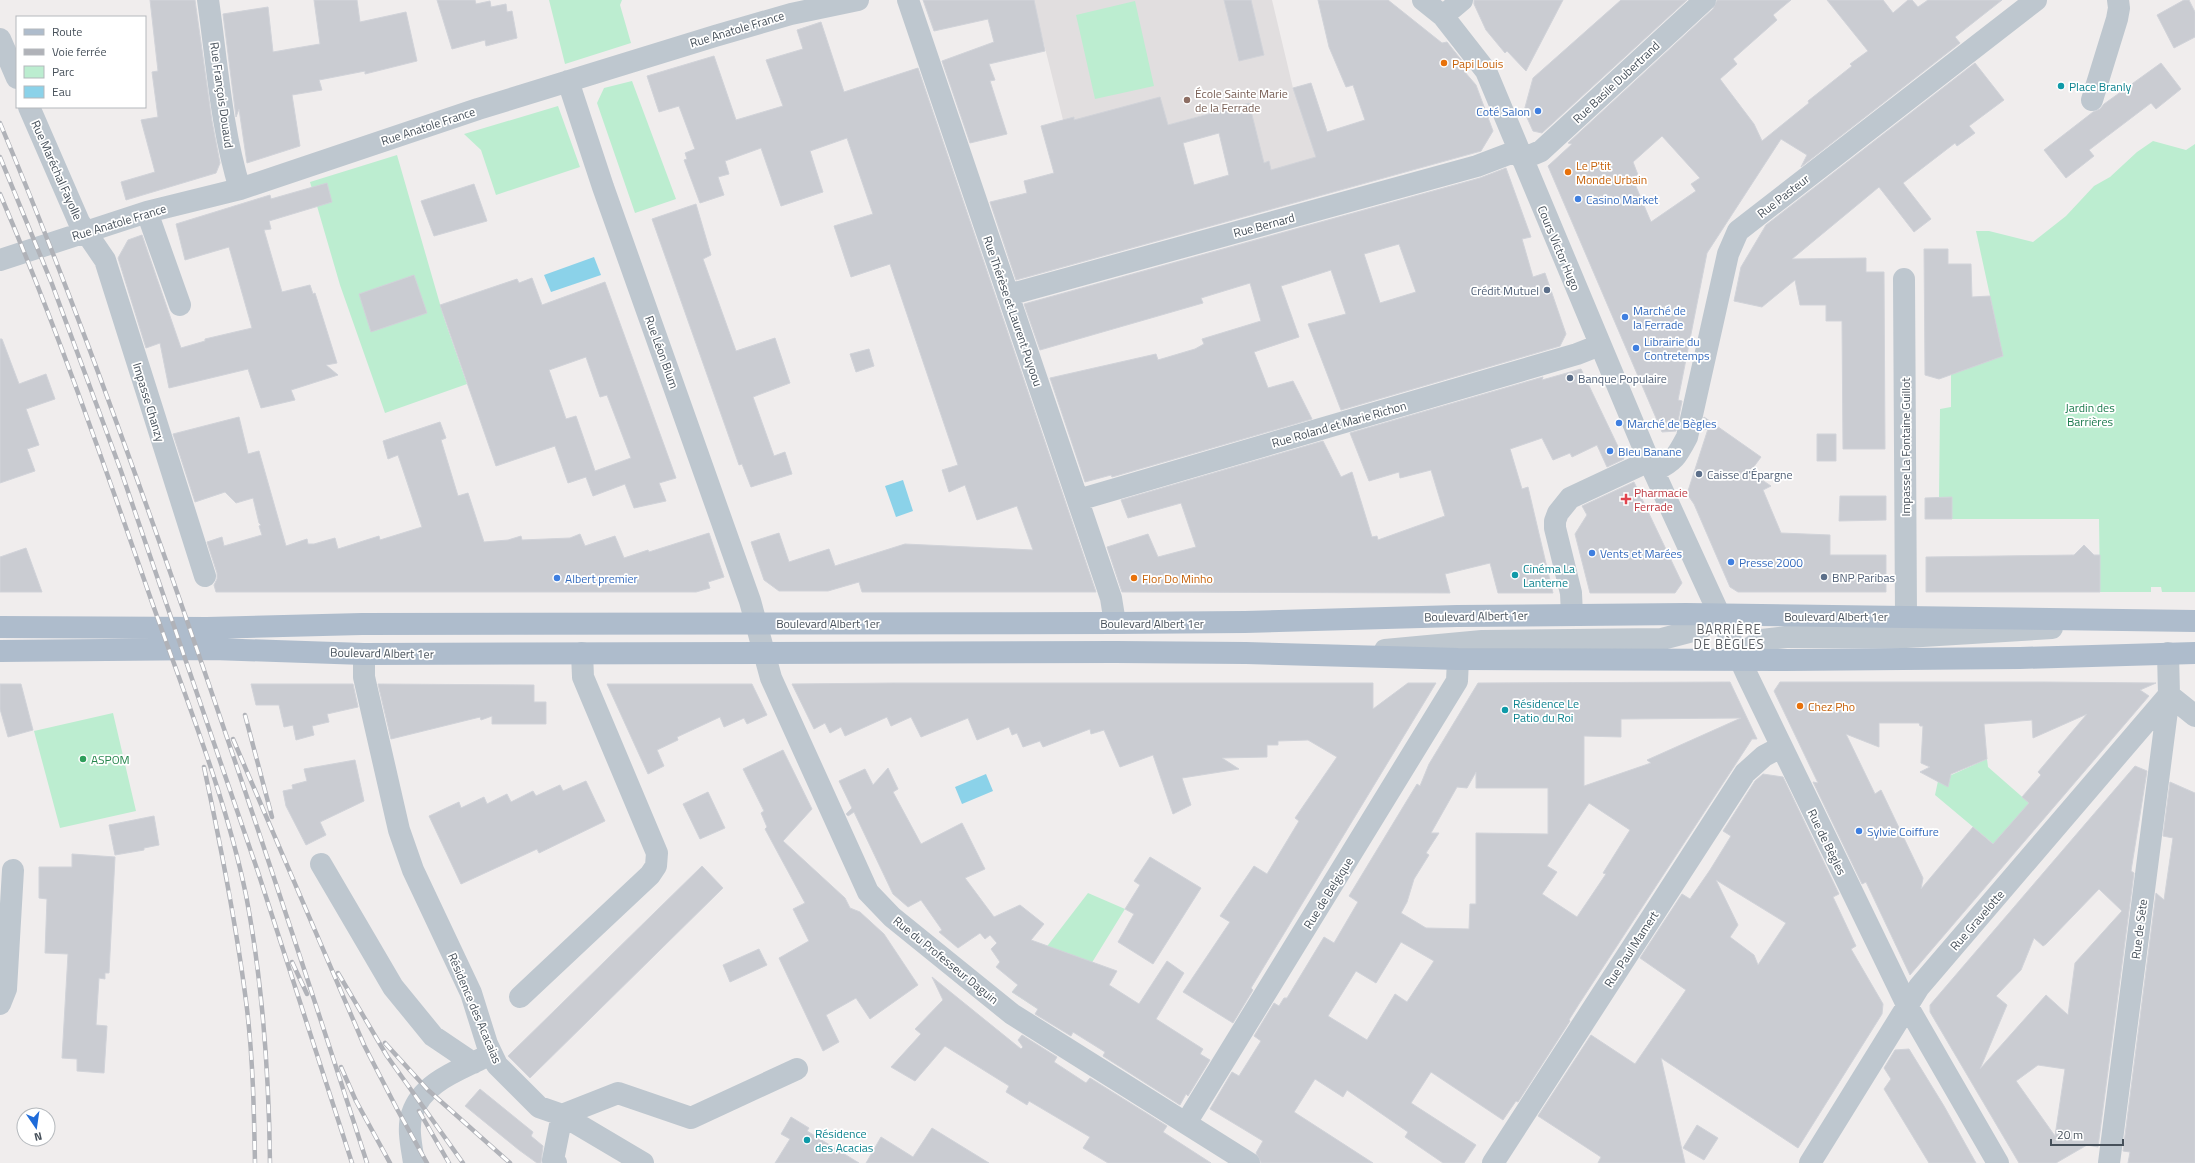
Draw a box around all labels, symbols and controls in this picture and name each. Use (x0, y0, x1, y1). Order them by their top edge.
street label: Rue Anatole France (687, 6, 787, 52)
legend (16, 16, 146, 108)
text: Route (52, 22, 82, 41)
street label: Rue Basile Dubertrand (1568, 36, 1664, 128)
street label: Rue François Douaud (205, 41, 239, 149)
text: Voie ferrée (52, 42, 107, 61)
place label: Papi Louis (1452, 54, 1504, 73)
marker: Papi Louis (1439, 58, 1449, 68)
text: Parc (52, 62, 74, 81)
place label: Place Branly (2069, 77, 2132, 96)
marker: Place Branly (2056, 81, 2066, 91)
text: Eau (52, 82, 71, 101)
place label: École Sainte Marie de la Ferrade (1195, 84, 1288, 117)
marker: École Sainte Marie de la Ferrade (1182, 95, 1192, 105)
street label: Rue Anatole France (378, 102, 478, 150)
place label: Coté Salon (1476, 102, 1530, 121)
marker: Coté Salon (1533, 106, 1543, 116)
street label: Rue Maréchal Fayolle (27, 117, 87, 223)
place label: Le P'tit Monde Urbain (1576, 156, 1647, 189)
marker: Le P'tit Monde Urbain (1563, 167, 1573, 177)
street label: Rue Pasteur (1753, 169, 1813, 223)
place label: Casino Market (1586, 190, 1659, 209)
marker: Casino Market (1573, 194, 1583, 204)
street label: Rue Anatole France (69, 199, 169, 245)
street label: Cours Victor Hugo (1533, 203, 1585, 293)
street label: Rue Bernard (1231, 208, 1297, 242)
street label: Rue Thérèse et Laurent Puyoou (978, 233, 1048, 389)
place label: Crédit Mutuel (1471, 281, 1539, 300)
marker: Crédit Mutuel (1542, 285, 1552, 295)
place label: Marché de la Ferrade (1633, 301, 1686, 334)
marker: Marché de la Ferrade (1620, 312, 1630, 322)
street label: Rue Léon Blum (640, 313, 684, 391)
place label: Librairie du Contretemps (1644, 332, 1710, 365)
marker: Librairie du Contretemps (1631, 343, 1641, 353)
street label: Impasse Chanzy (128, 360, 170, 444)
place label: Banque Populaire (1578, 369, 1667, 388)
marker: Banque Populaire (1565, 373, 1575, 383)
street label: Impasse La Fontaine Guillot (1896, 377, 1915, 516)
street label: Rue Roland et Marie Richon (1269, 396, 1409, 452)
park label: Jardin des Barrières (2065, 398, 2115, 431)
place label: Marché de Bègles (1627, 414, 1717, 433)
marker: Marché de Bègles (1614, 418, 1624, 428)
place label: Bleu Banane (1618, 442, 1682, 461)
marker: Bleu Banane (1605, 446, 1615, 456)
place label: Caisse d'Épargne (1707, 465, 1793, 484)
marker: Caisse d'Épargne (1694, 469, 1704, 479)
place label: Pharmacie Ferrade (1634, 483, 1688, 516)
marker: Pharmacie Ferrade (1621, 494, 1631, 504)
place label: Vents et Marées (1600, 544, 1683, 563)
marker: Vents et Marées (1587, 548, 1597, 558)
place label: Presse 2000 (1739, 553, 1803, 572)
marker: Presse 2000 (1726, 557, 1736, 567)
place label: Cinéma La Lanterne (1523, 559, 1575, 592)
place label: BNP Paribas (1832, 568, 1895, 587)
place label: Albert premier (565, 569, 638, 588)
place label: Flor Do Minho (1142, 569, 1213, 588)
marker: Cinéma La Lanterne (1510, 570, 1520, 580)
marker: BNP Paribas (1819, 572, 1829, 582)
marker: Albert premier (552, 573, 562, 583)
marker: Flor Do Minho (1129, 573, 1139, 583)
street label: Boulevard Albert 1er (1424, 606, 1528, 626)
street label: Boulevard Albert 1er (1784, 607, 1888, 626)
street label: Boulevard Albert 1er (776, 614, 880, 633)
street label: Boulevard Albert 1er (1100, 614, 1204, 633)
district label: BARRIÈRE DE BÈGLES (1694, 619, 1764, 654)
street label: Boulevard Albert 1er (330, 643, 434, 663)
place label: Résidence Le Patio du Roi (1513, 694, 1579, 727)
place label: Chez Pho (1808, 697, 1855, 716)
marker: Chez Pho (1795, 701, 1805, 711)
marker: Résidence Le Patio du Roi (1500, 705, 1510, 715)
place label: ASPOM (91, 750, 130, 769)
marker: ASPOM (78, 754, 88, 764)
street label: Rue de Bègles (1803, 806, 1851, 879)
place label: Sylvie Coiffure (1867, 822, 1939, 841)
marker: Sylvie Coiffure (1854, 826, 1864, 836)
street label: Rue de Belgique (1298, 854, 1358, 932)
street label: Rue Gravelotte (1945, 885, 2009, 955)
street label: Rue de Sète (2126, 898, 2152, 960)
street label: Rue Paul Mamert (1599, 906, 1663, 991)
street label: Rue du Professeur Daguin (889, 911, 1003, 1009)
street label: Résidence des Acacaias (443, 950, 507, 1067)
north arrow (16, 1107, 56, 1147)
scale bar (2051, 1121, 2123, 1147)
place label: Résidence des Acacias (815, 1124, 874, 1157)
text: 20 m (2057, 1125, 2083, 1144)
text: N (33, 1128, 44, 1145)
marker: Résidence des Acacias (802, 1135, 812, 1145)

